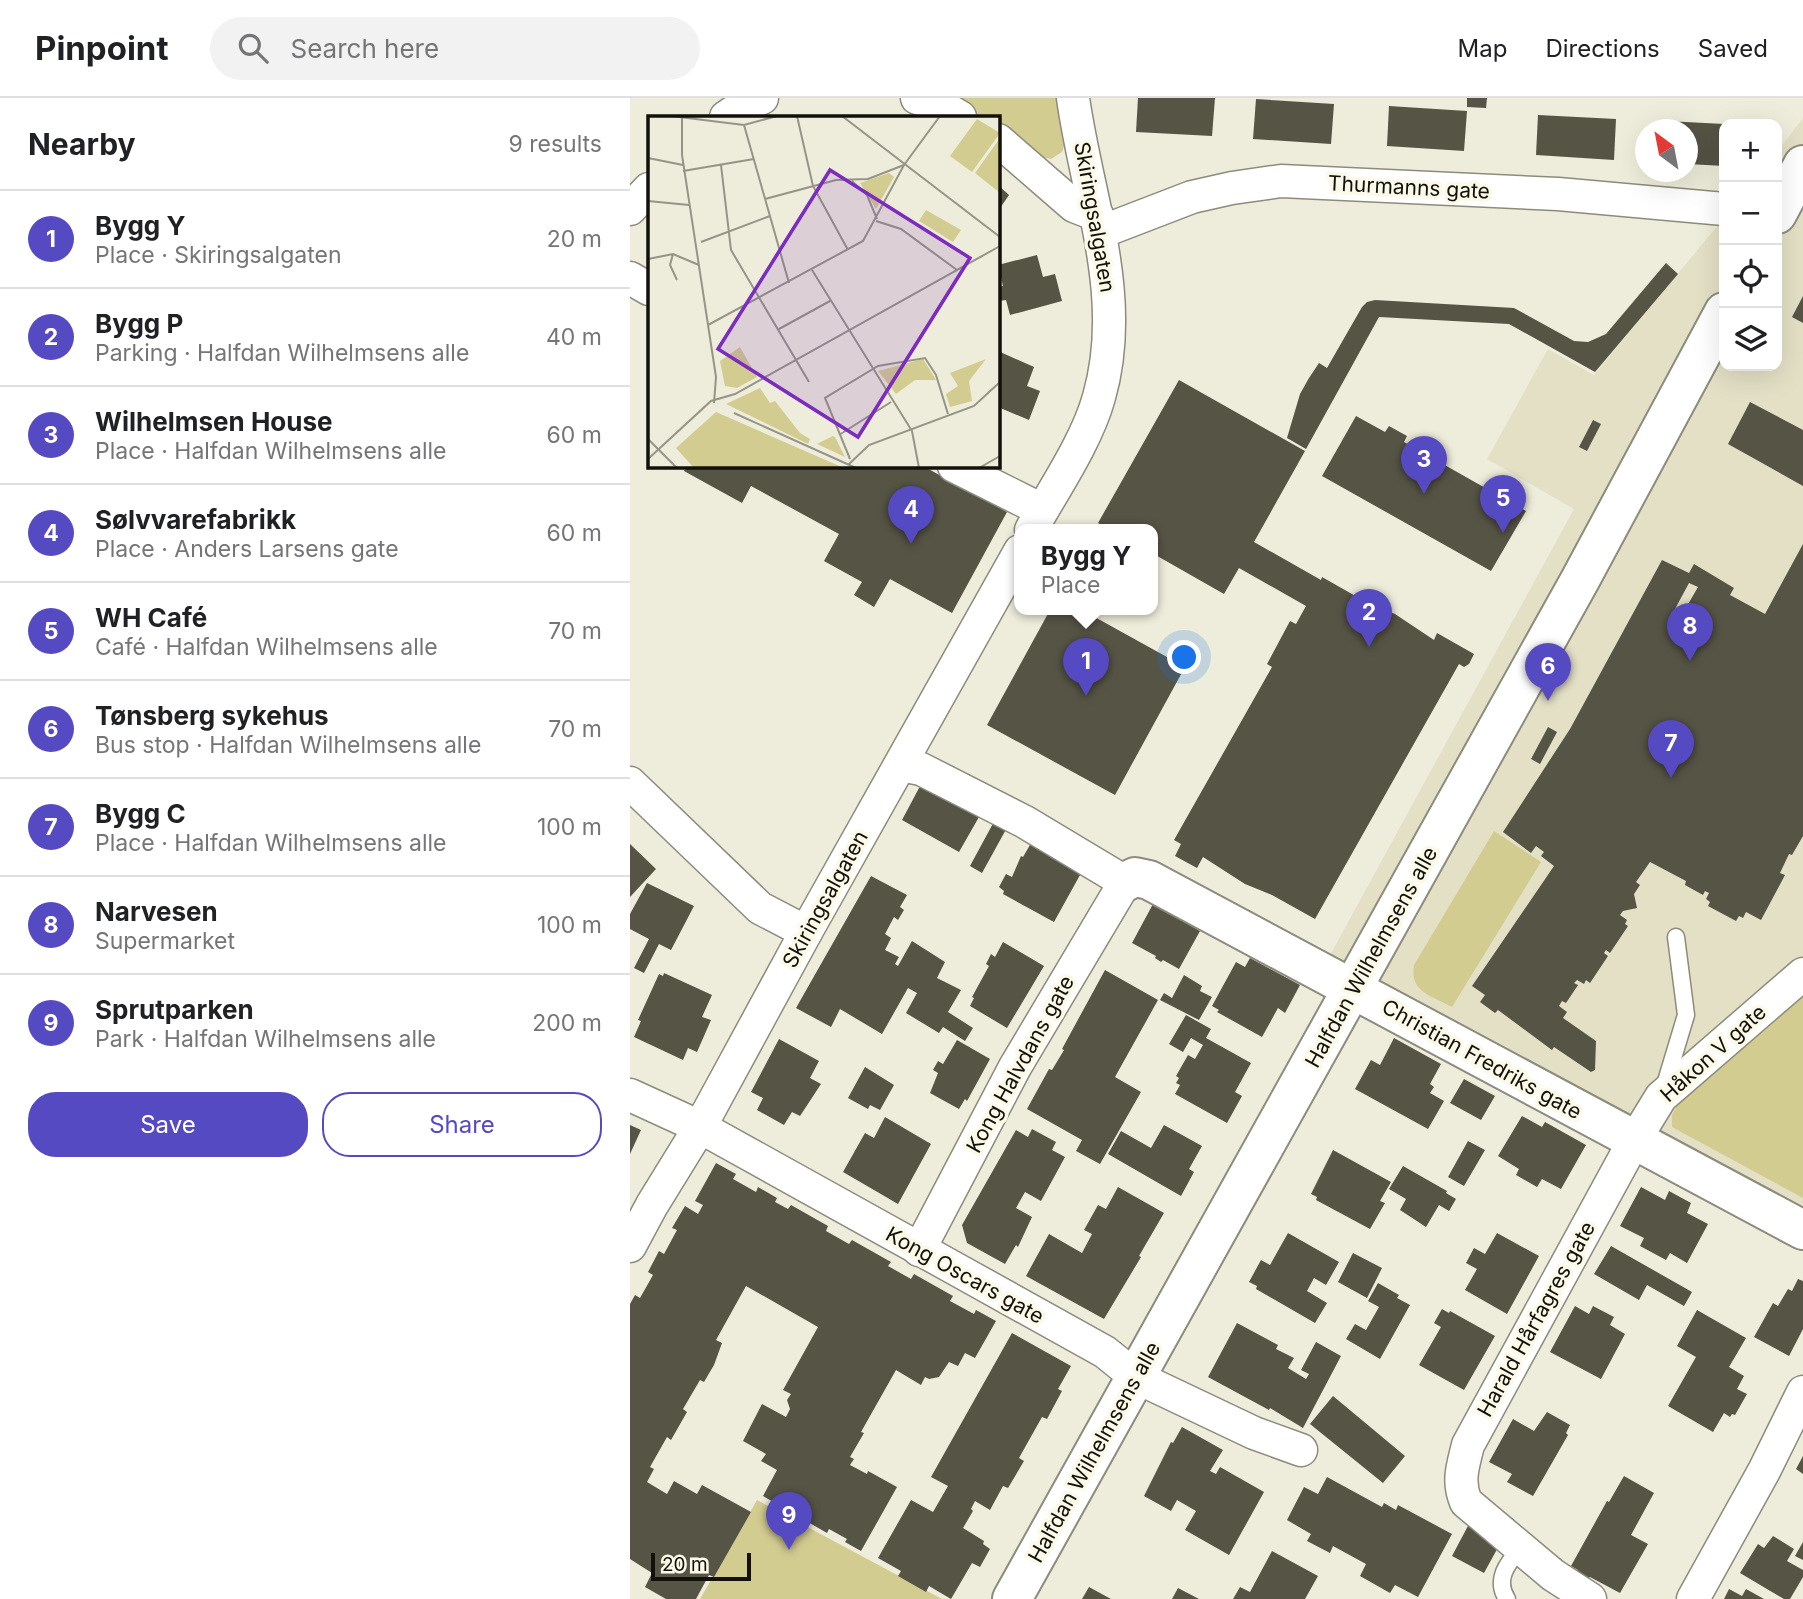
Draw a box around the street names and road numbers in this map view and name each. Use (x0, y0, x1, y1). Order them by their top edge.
street label: Skiringsalgaten (1069, 140, 1121, 294)
street label: Thurmanns gate (1327, 170, 1491, 204)
street label: Skiringsalgaten (777, 826, 873, 972)
street label: Halfdan Wilhelmsens alle (1300, 842, 1442, 1072)
street label: Kong Halvdans gate (961, 971, 1079, 1157)
street label: Christian Fredriks gate (1378, 994, 1586, 1124)
street label: Håkon V gate (1655, 999, 1771, 1107)
street label: Harald Hårfagres gate (1472, 1217, 1600, 1421)
street label: Kong Oscars gate (882, 1221, 1048, 1329)
street label: Halfdan Wilhelmsens alle (1023, 1337, 1165, 1567)

